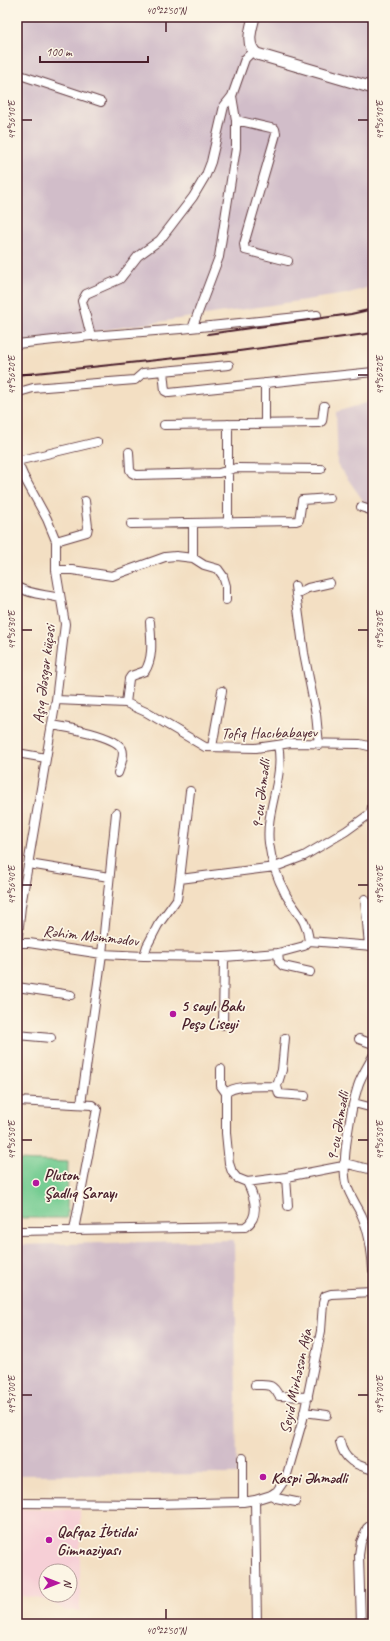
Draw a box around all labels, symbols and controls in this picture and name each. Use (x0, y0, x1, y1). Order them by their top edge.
text: 40°22'50"N (146, 4, 188, 17)
scale bar (40, 38, 148, 64)
text: 100 m (46, 44, 73, 60)
text: 49°56'10"E (5, 99, 18, 139)
text: 49°56'10"E (373, 99, 386, 139)
text: 49°56'20"E (5, 354, 18, 394)
text: 49°56'20"E (373, 354, 386, 394)
text: 49°56'30"E (5, 609, 18, 649)
text: 49°56'30"E (373, 609, 386, 649)
street label: Aşıq Ələsgər küçəsi (28, 622, 60, 725)
street label: Tofiq Hacıbabayev (221, 722, 319, 744)
street label: 9-cu Əhmədli (247, 756, 275, 830)
text: 49°56'40"E (5, 864, 18, 904)
text: 49°56'40"E (373, 864, 386, 904)
street label: Rəhim Məmmədov (42, 921, 141, 951)
place label: 5 saylı Bakı Peşə Liseyi (181, 996, 245, 1034)
marker: 5 saylı Bakı Peşə Liseyi (168, 1009, 178, 1019)
street label: 9-cu Əhmədli (322, 1088, 354, 1163)
text: 49°56'50"E (5, 1119, 18, 1159)
text: 49°56'50"E (373, 1119, 386, 1159)
place label: Pluton Şadlıq Sarayı (44, 1165, 118, 1203)
marker: Pluton Şadlıq Sarayı (31, 1178, 41, 1188)
street label: Seyid Mirhəsən Ağa (275, 1326, 317, 1435)
text: 49°57'00"E (5, 1374, 18, 1414)
text: 49°57'00"E (373, 1374, 386, 1414)
place label: Kaspi Əhmədli (271, 1468, 349, 1488)
marker: Kaspi Əhmədli (258, 1472, 268, 1482)
place label: Qafqaz İbtidai Gimnaziyası (57, 1522, 139, 1560)
marker: Qafqaz İbtidai Gimnaziyası (44, 1535, 54, 1545)
north arrow (38, 1563, 78, 1603)
text: N (61, 1580, 75, 1589)
text: 40°22'50"N (146, 1624, 188, 1637)

